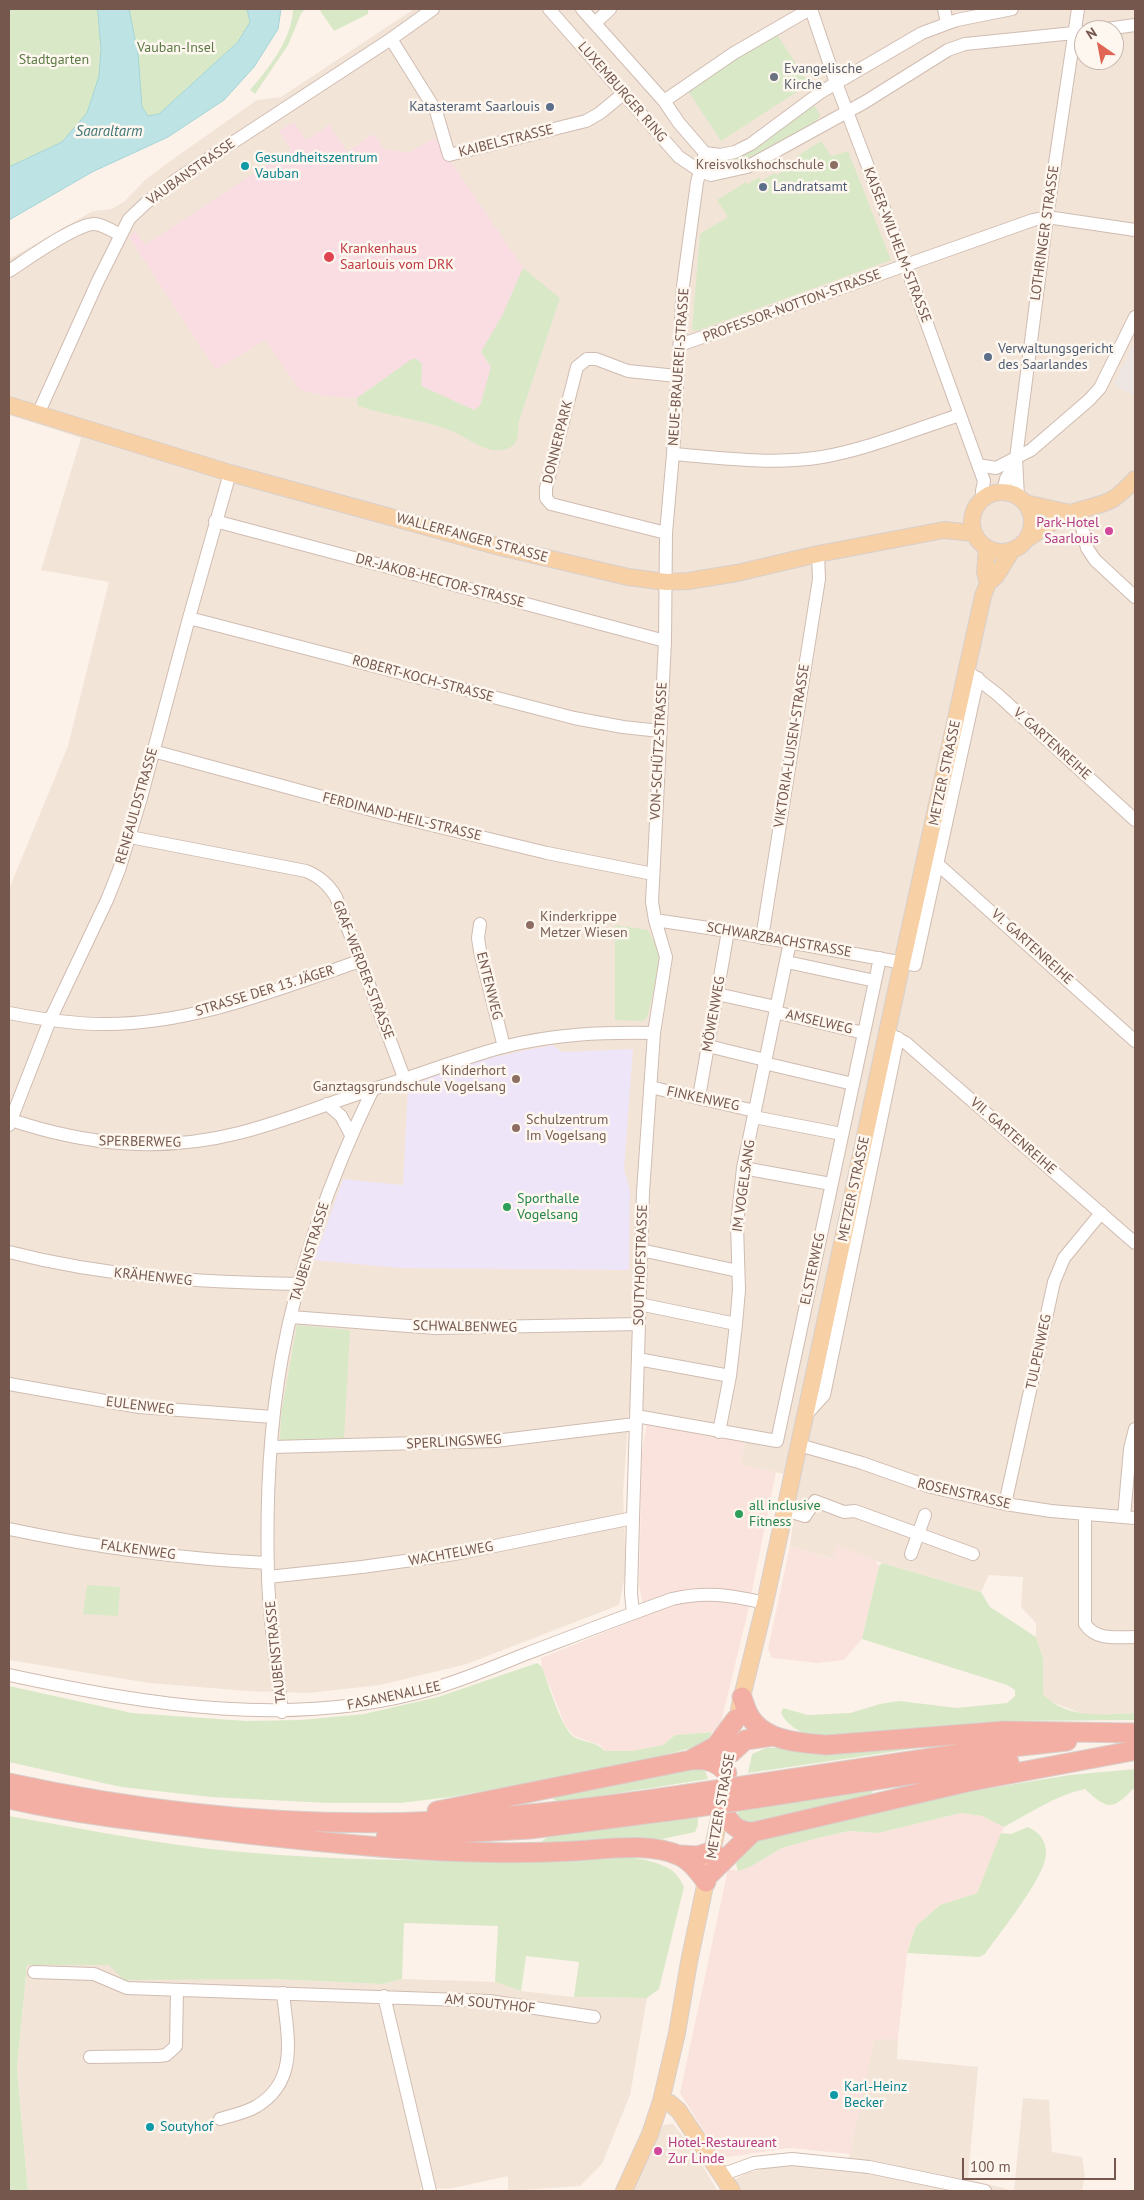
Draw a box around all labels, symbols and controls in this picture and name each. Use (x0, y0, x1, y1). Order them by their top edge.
north arrow (1074, 20, 1124, 70)
text: N (1083, 23, 1100, 43)
street label: LUXEMBURGER RING (574, 39, 670, 145)
park label: Vauban-Insel (137, 40, 215, 56)
park label: Stadtgarten (19, 52, 89, 68)
place label: Evangelische Kirche (784, 61, 862, 94)
marker: Evangelische Kirche (768, 71, 780, 83)
place label: Katasteramt Saarlouis (409, 99, 540, 115)
marker: Katasteramt Saarlouis (544, 101, 556, 113)
street label: KAIBELSTRASSE (457, 121, 555, 161)
water label: Saaraltarm (76, 123, 142, 141)
street label: VAUBANSTRASSE (144, 135, 238, 209)
place label: Gesundheitszentrum Vauban (255, 150, 378, 182)
place label: Kreisvolkshochschule (696, 157, 824, 173)
marker: Kreisvolkshochschule (828, 159, 840, 171)
marker: Gesundheitszentrum Vauban (239, 160, 251, 172)
street label: LOTHRINGER STRASSE (1027, 164, 1063, 302)
street label: KAISER-WILHELM-STRASSE (860, 165, 934, 325)
place label: Landratsamt (773, 179, 847, 195)
marker: Landratsamt (757, 181, 769, 193)
place label: Krankenhaus Saarlouis vom DRK (340, 241, 454, 274)
marker: Krankenhaus Saarlouis vom DRK (322, 250, 336, 264)
street label: PROFESSOR-NOTTON-STRASSE (701, 266, 883, 346)
street label: NEUE-BRAUEREI-STRASSE (665, 287, 693, 447)
place label: Verwaltungsgericht des Saarlandes (998, 341, 1114, 374)
marker: Verwaltungsgericht des Saarlandes (982, 351, 994, 363)
street label: DONNERPARK (540, 399, 576, 485)
street label: WALLERFANGER STRASSE (394, 510, 550, 566)
place label: Park-Hotel Saarlouis (1036, 515, 1099, 548)
marker: Park-Hotel Saarlouis (1103, 525, 1115, 537)
street label: DR.-JAKOB-HECTOR-STRASSE (354, 550, 526, 612)
street label: ROBERT-KOCH-STRASSE (350, 652, 496, 706)
street label: VIKTORIA-LUISEN-STRASSE (771, 663, 813, 829)
street label: VON-SCHÜTZ-STRASSE (647, 682, 671, 820)
street label: V. GARTENREIHE (1010, 705, 1094, 783)
street label: METZER STRASSE (926, 719, 964, 827)
street label: RENEAULDSTRASSE (112, 746, 162, 866)
street label: FERDINAND-HEIL-STRASSE (321, 789, 483, 845)
street label: GRAF-WERDER-STRASSE (329, 898, 397, 1042)
street label: VI. GARTENREIHE (988, 906, 1076, 988)
place label: Kinderkrippe Metzer Wiesen (540, 909, 628, 942)
marker: Kinderkrippe Metzer Wiesen (524, 919, 536, 931)
street label: SCHWARZBACHSTRASSE (705, 919, 853, 961)
street label: ENTENWEG (472, 950, 506, 1022)
street label: STRASSE DER 13. JÄGER (193, 962, 337, 1020)
street label: MÖWENWEG (699, 975, 729, 1053)
street label: AMSELWEG (784, 1006, 854, 1038)
place label: Kinderhort Ganztagsgrundschule Vogelsang (313, 1063, 506, 1096)
marker: Kinderhort Ganztagsgrundschule Vogelsang (510, 1073, 522, 1085)
street label: FINKENWEG (665, 1083, 741, 1115)
street label: VII. GARTENREIHE (967, 1094, 1059, 1178)
place label: Schulzentrum Im Vogelsang (526, 1112, 608, 1144)
marker: Schulzentrum Im Vogelsang (510, 1122, 522, 1134)
street label: SPERBERWEG (99, 1133, 181, 1151)
street label: METZER STRASSE (835, 1135, 873, 1243)
street label: IM VOGELSANG (729, 1139, 759, 1233)
place label: Sporthalle Vogelsang (517, 1191, 579, 1224)
street label: TAUBENSTRASSE (287, 1200, 333, 1304)
marker: Sporthalle Vogelsang (501, 1201, 513, 1213)
street label: SOUTYHOFSTRASSE (630, 1204, 652, 1326)
street label: ELSTERWEG (797, 1232, 829, 1306)
street label: KRÄHENWEG (113, 1265, 193, 1289)
street label: TULPENWEG (1023, 1313, 1055, 1391)
street label: SCHWALBENWEG (413, 1318, 517, 1336)
street label: EULENWEG (105, 1393, 175, 1419)
street label: SPERLINGSWEG (406, 1431, 502, 1453)
street label: ROSENSTRASSE (916, 1475, 1012, 1513)
place label: all inclusive Fitness (749, 1498, 821, 1530)
marker: all inclusive Fitness (733, 1508, 745, 1520)
street label: FALKENWEG (99, 1536, 177, 1564)
street label: WACHTELWEG (407, 1538, 495, 1570)
street label: TAUBENSTRASSE (262, 1600, 290, 1704)
street label: FASANENALLEE (346, 1678, 442, 1714)
street label: METZER STRASSE (703, 1752, 739, 1860)
street label: AM SOUTYHOF (444, 1991, 536, 2017)
place label: Karl-Heinz Becker (844, 2079, 907, 2112)
marker: Karl-Heinz Becker (828, 2089, 840, 2101)
place label: Soutyhof (160, 2119, 213, 2135)
marker: Soutyhof (144, 2121, 156, 2133)
place label: Hotel-Restaureant Zur Linde (668, 2135, 777, 2168)
marker: Hotel-Restaureant Zur Linde (652, 2145, 664, 2157)
scale bar (964, 2148, 1118, 2180)
text: 100 m (970, 2157, 1011, 2176)

